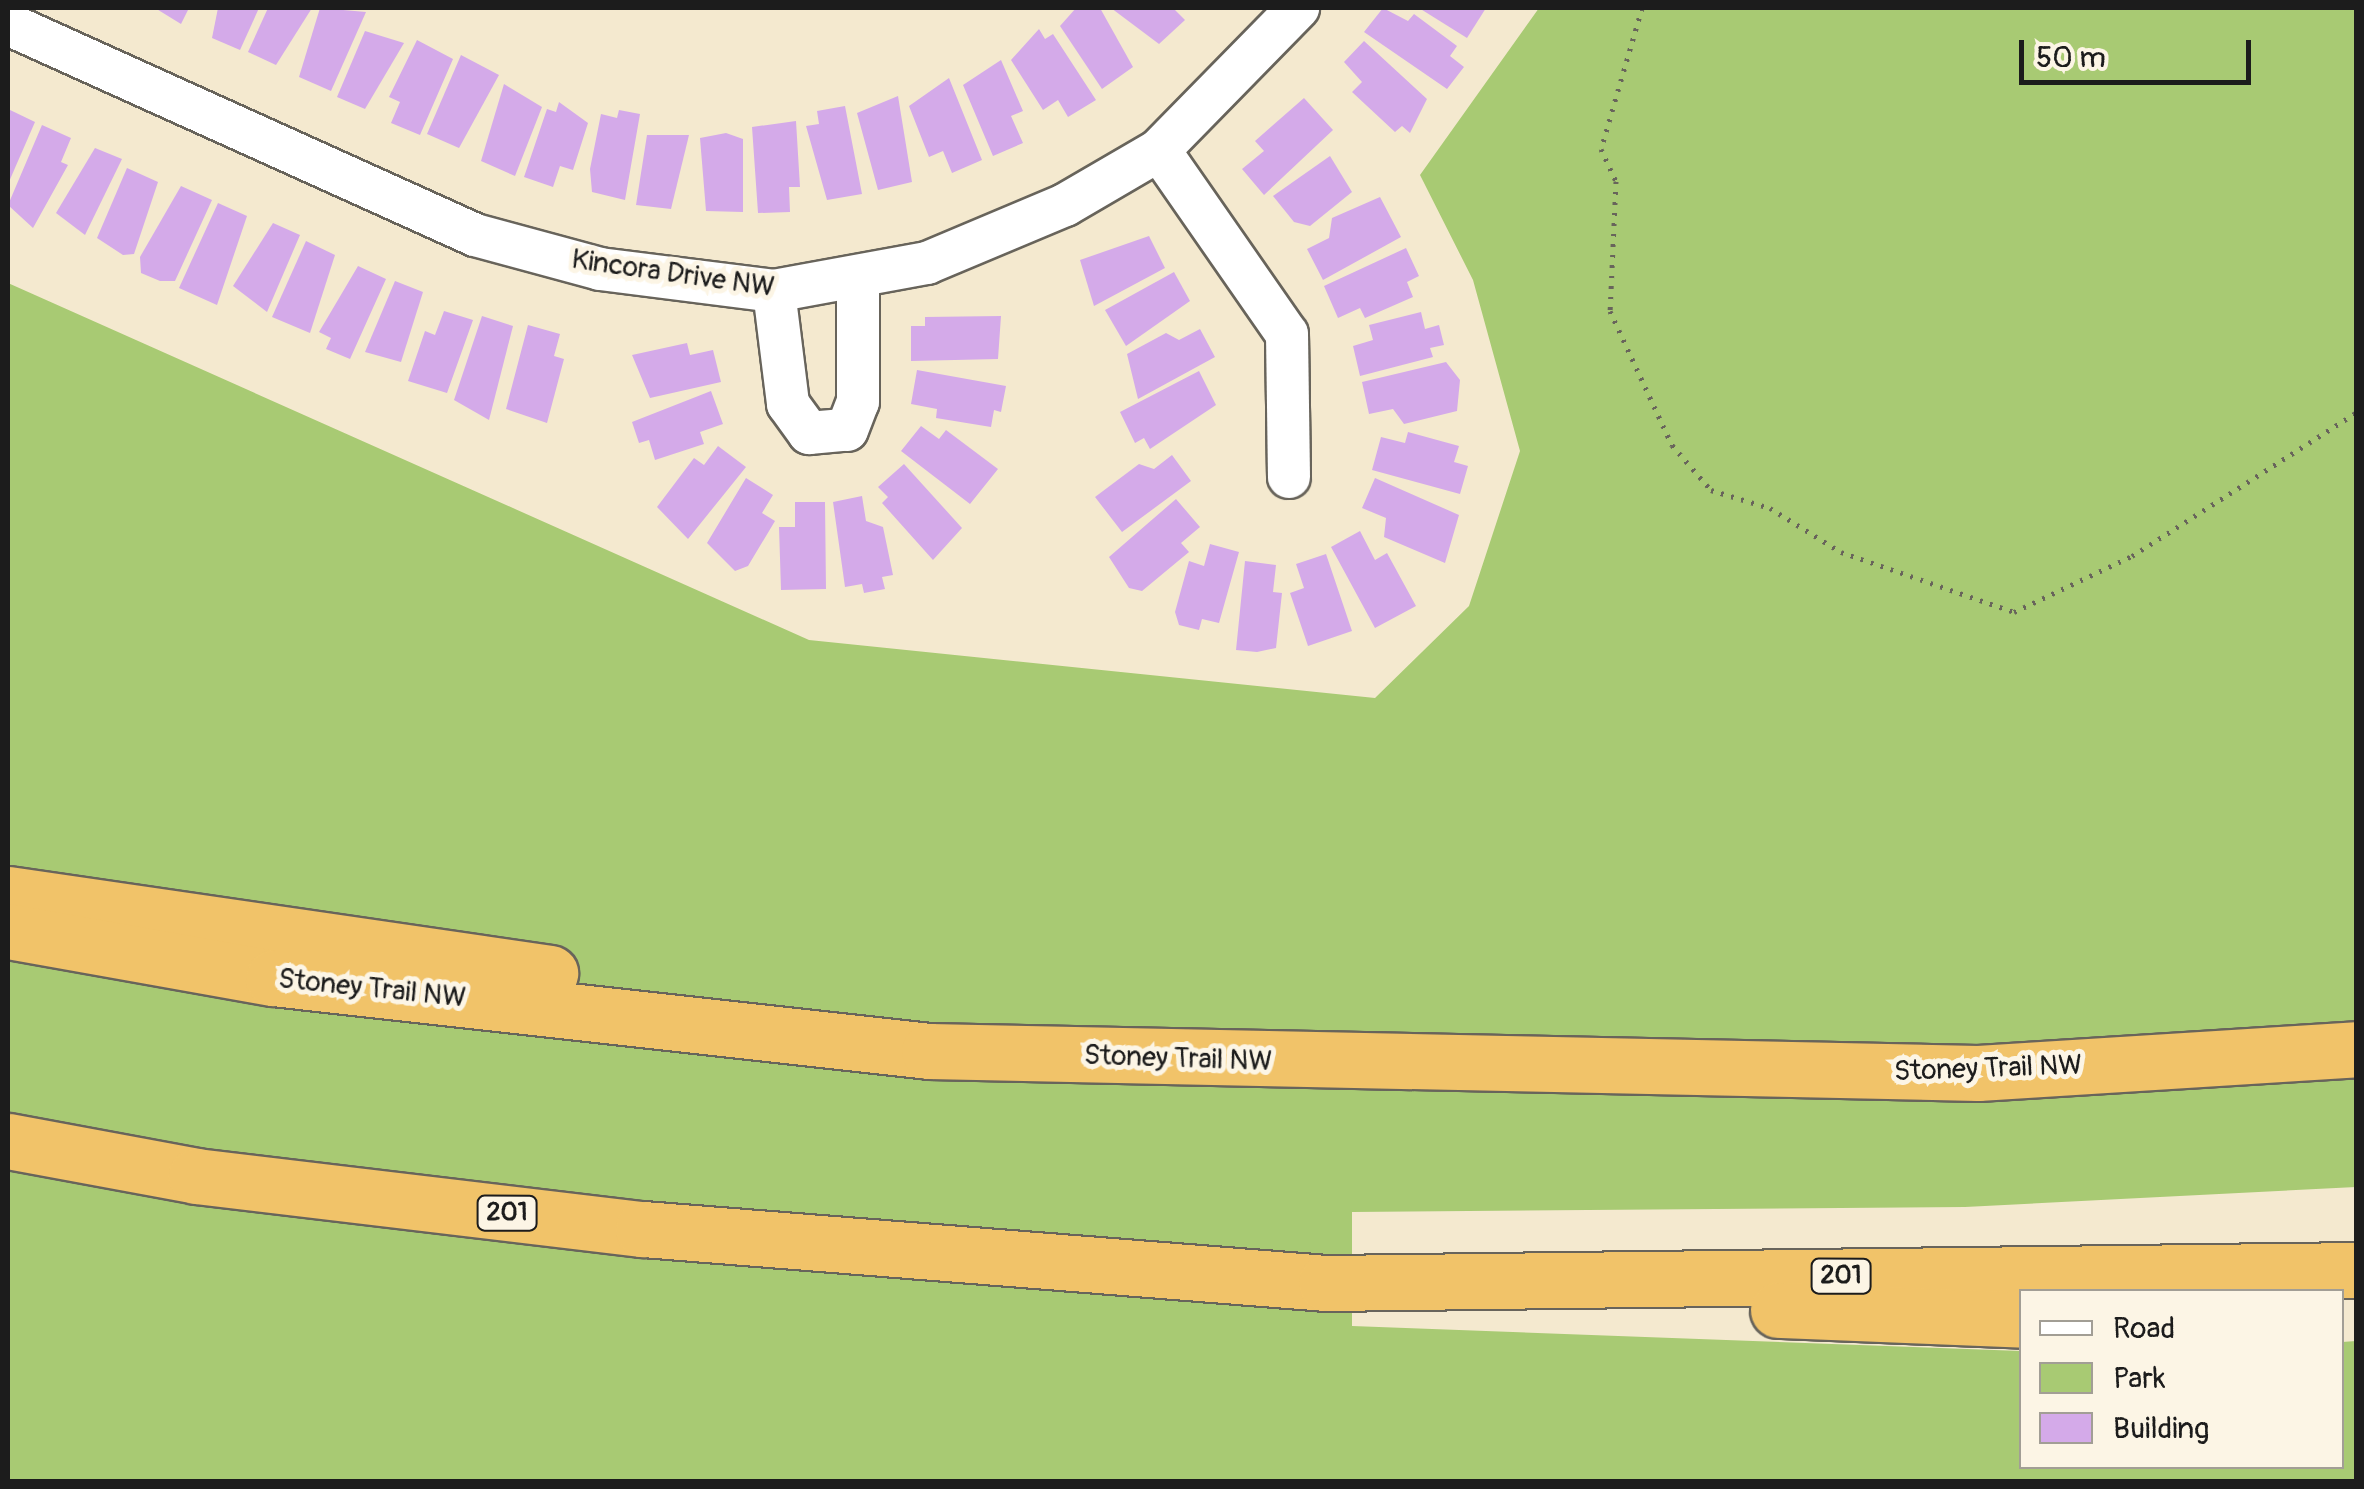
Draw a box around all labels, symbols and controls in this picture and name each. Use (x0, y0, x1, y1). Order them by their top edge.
scale bar (2024, 20, 2256, 82)
text: 50 m (2036, 39, 2106, 76)
street label: Kincora Drive NW (569, 243, 777, 305)
street label: Stoney Trail NW (277, 962, 467, 1016)
street label: Stoney Trail NW (1083, 1039, 1273, 1079)
street label: Stoney Trail NW (1893, 1049, 2083, 1089)
road number: 201 (474, 1193, 540, 1233)
road number: 201 (1808, 1256, 1874, 1296)
legend (2019, 1289, 2344, 1469)
text: Road (2113, 1310, 2175, 1347)
text: Park (2113, 1360, 2166, 1397)
text: Building (2113, 1410, 2209, 1447)

